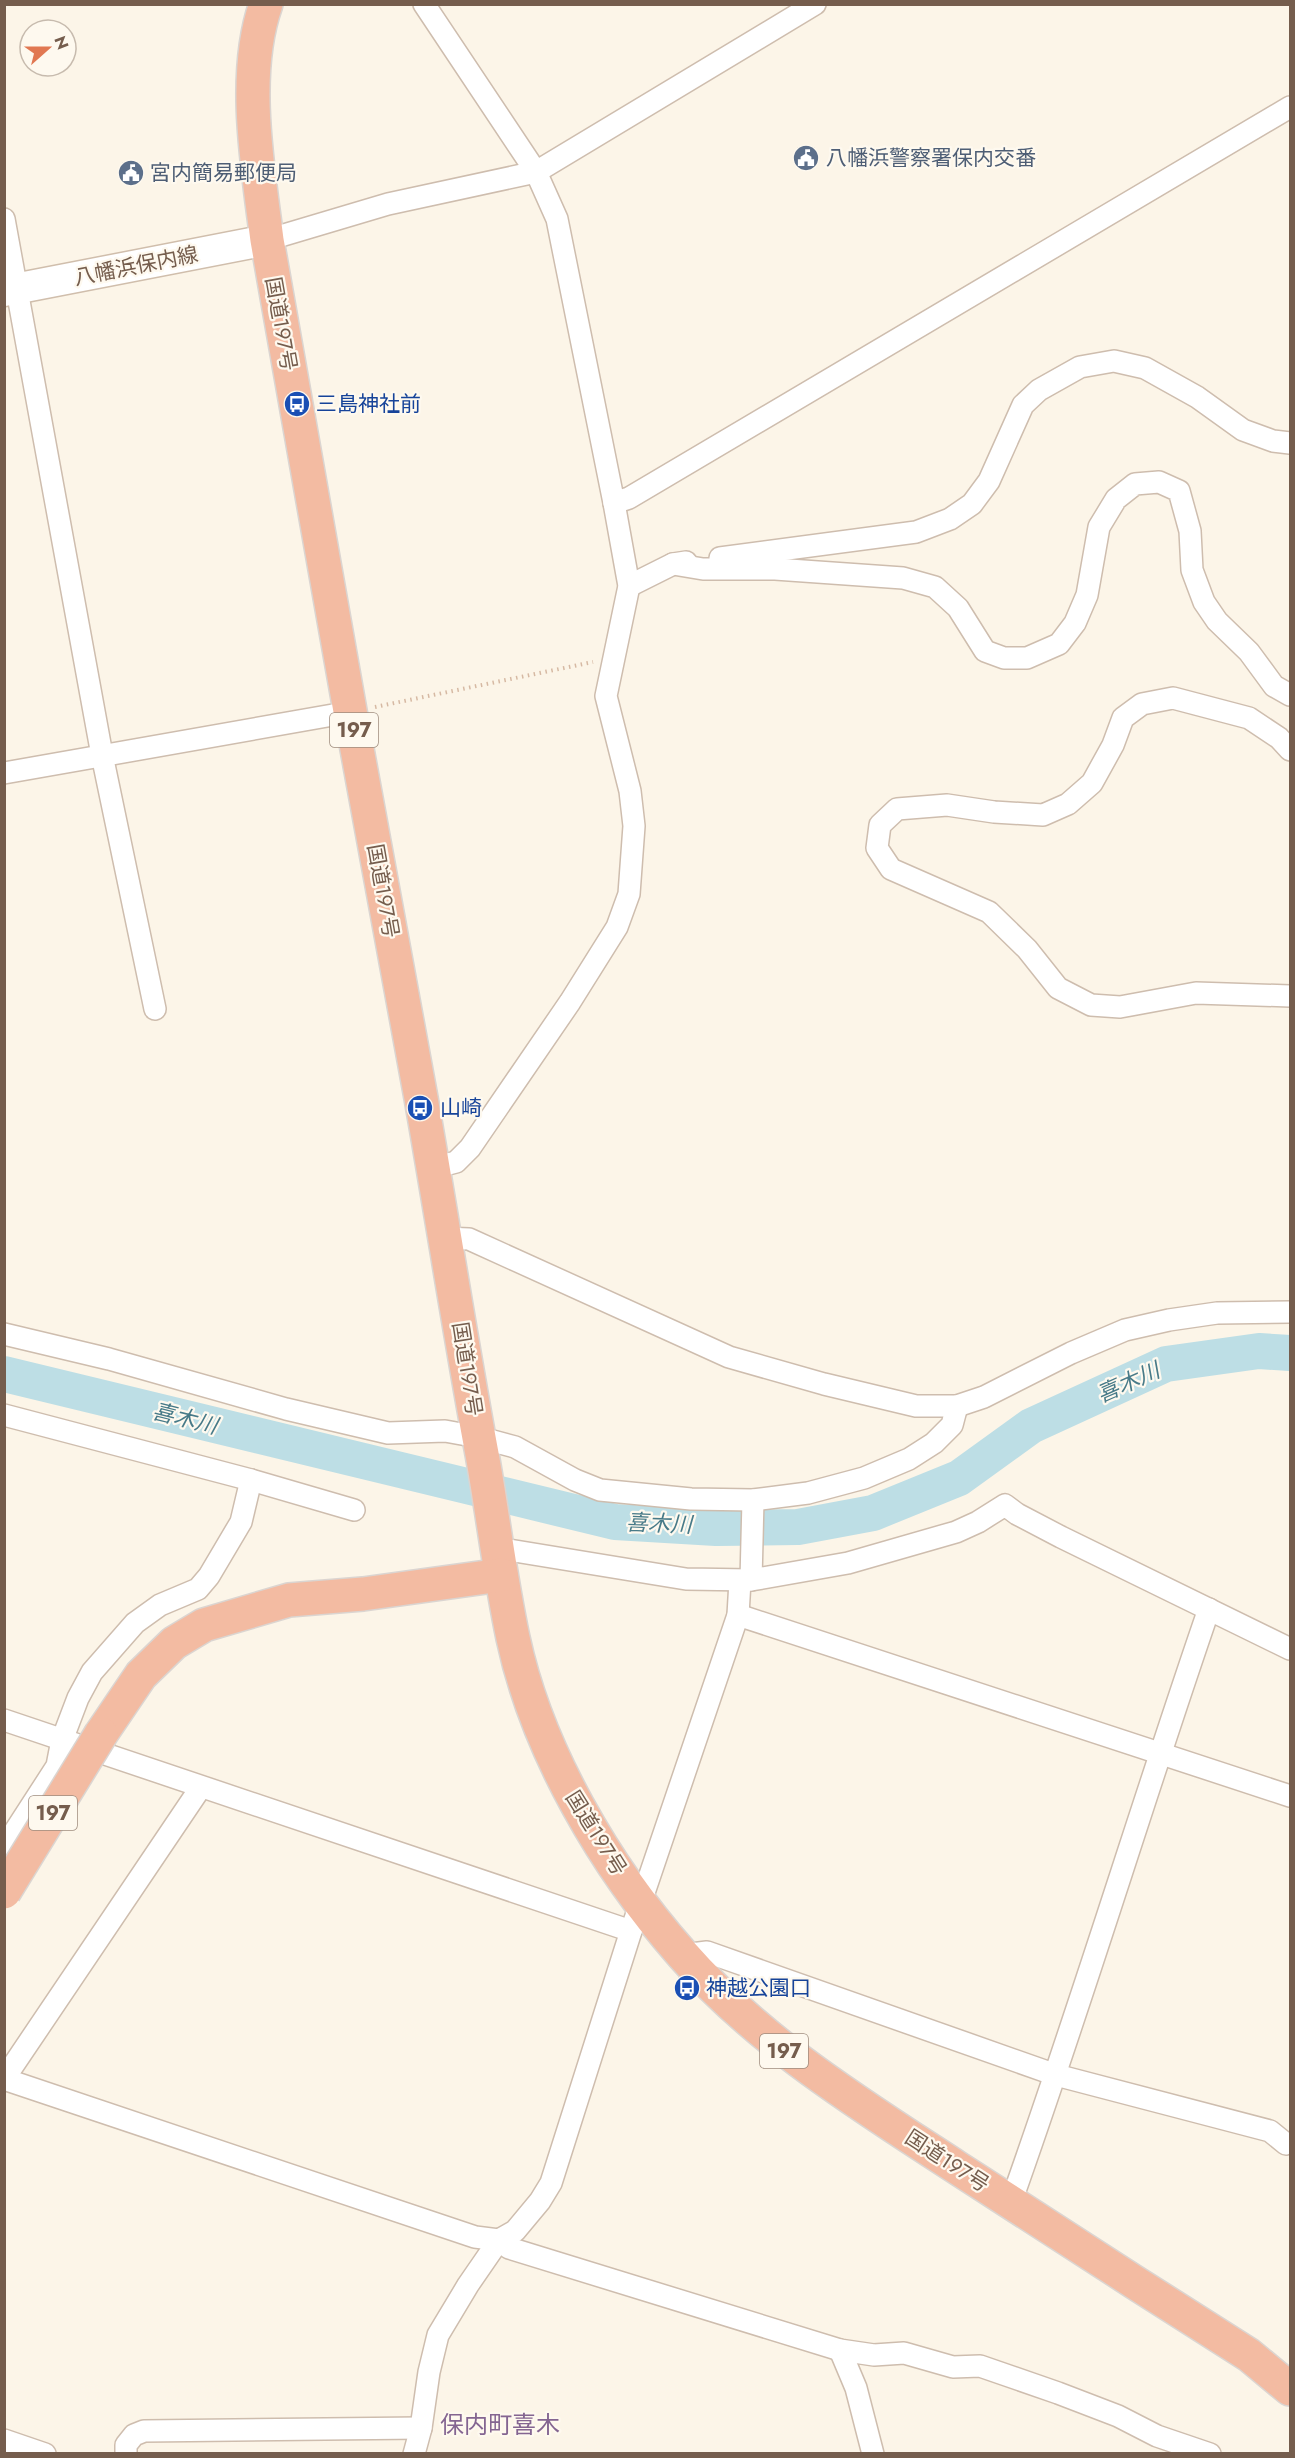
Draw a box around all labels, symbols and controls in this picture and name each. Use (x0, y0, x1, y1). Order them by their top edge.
north arrow (18, 18, 78, 78)
text: N (49, 33, 75, 53)
public building icon: 八幡浜警察署保内交番 (791, 143, 821, 173)
place label: 八幡浜警察署保内交番 (826, 143, 1036, 173)
public building icon: 宮内簡易郵便局 (116, 158, 146, 188)
place label: 宮内簡易郵便局 (150, 158, 297, 188)
street label: 八幡浜保内線 (71, 239, 201, 293)
street label: 国道197号 (258, 275, 304, 373)
bus stop icon: 三島神社前 (282, 389, 312, 419)
place label: 三島神社前 (316, 389, 421, 419)
road number: 197 (330, 713, 378, 747)
street label: 国道197号 (360, 842, 406, 940)
bus stop icon: 山崎 (405, 1093, 435, 1123)
place label: 山崎 (440, 1093, 482, 1123)
street label: 国道197号 (445, 1320, 489, 1418)
water label: 喜木川 (1091, 1353, 1166, 1410)
water label: 喜木川 (149, 1394, 223, 1442)
water label: 喜木川 (625, 1506, 695, 1540)
street label: 国道197号 (558, 1785, 634, 1881)
road number: 197 (29, 1796, 77, 1830)
bus stop icon: 神越公園口 (672, 1973, 702, 2003)
place label: 神越公園口 (706, 1973, 811, 2003)
road number: 197 (760, 2034, 808, 2068)
street label: 国道197号 (899, 2123, 995, 2199)
district label: 保内町喜木 (440, 2407, 560, 2442)

